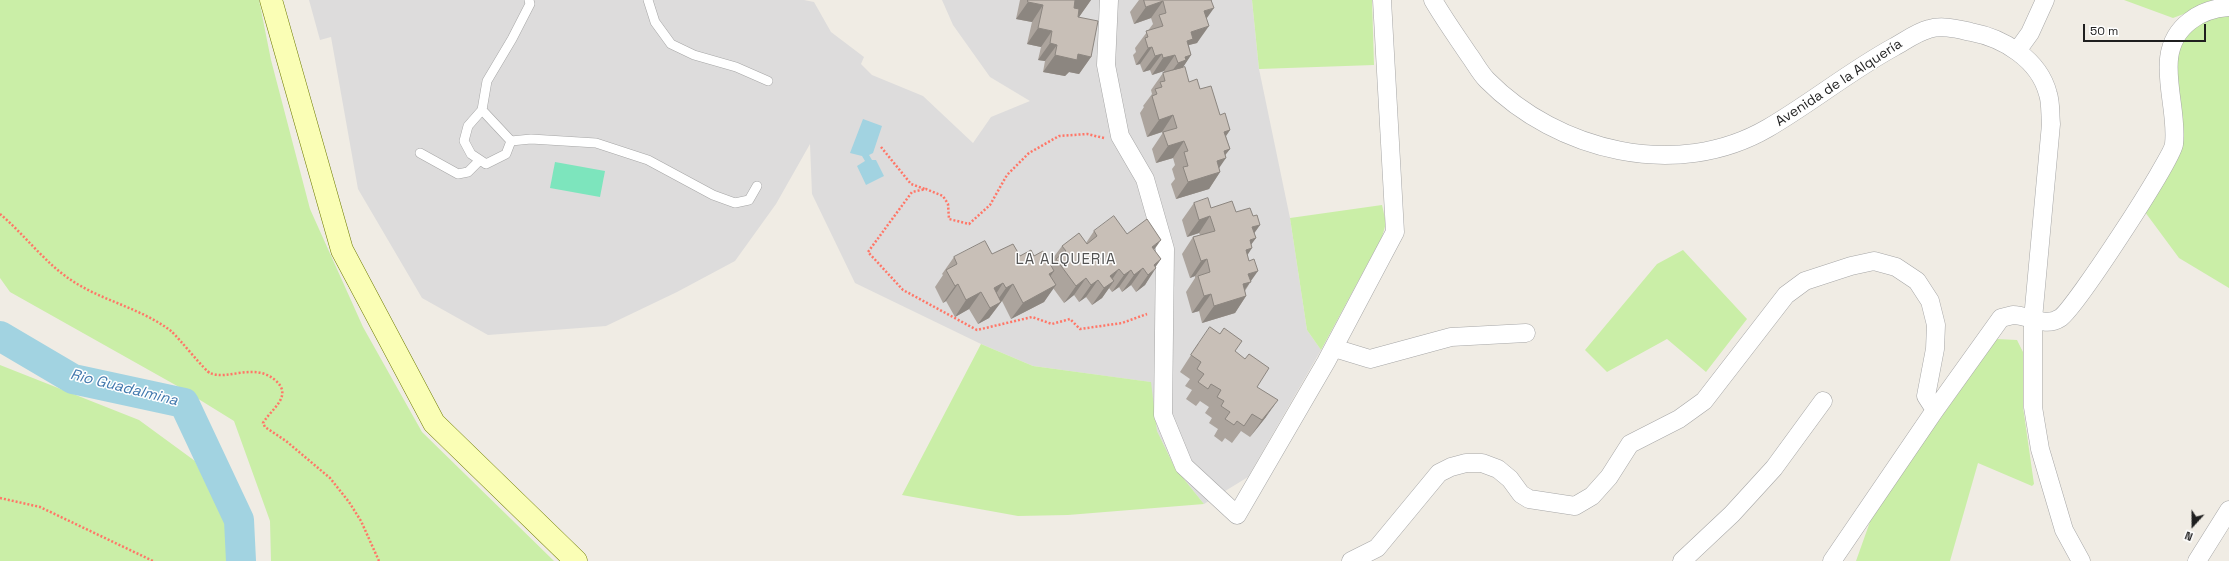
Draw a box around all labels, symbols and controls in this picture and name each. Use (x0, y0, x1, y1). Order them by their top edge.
scale bar (2085, 16, 2208, 42)
text: 50 m (2090, 23, 2118, 39)
street label: Avenida de la Alquería (1773, 36, 1905, 130)
district label: LA ALQUERIA (1016, 251, 1116, 269)
water label: Rio Guadalmina (68, 366, 180, 410)
north arrow (2173, 505, 2213, 545)
text: N (2183, 528, 2195, 544)

